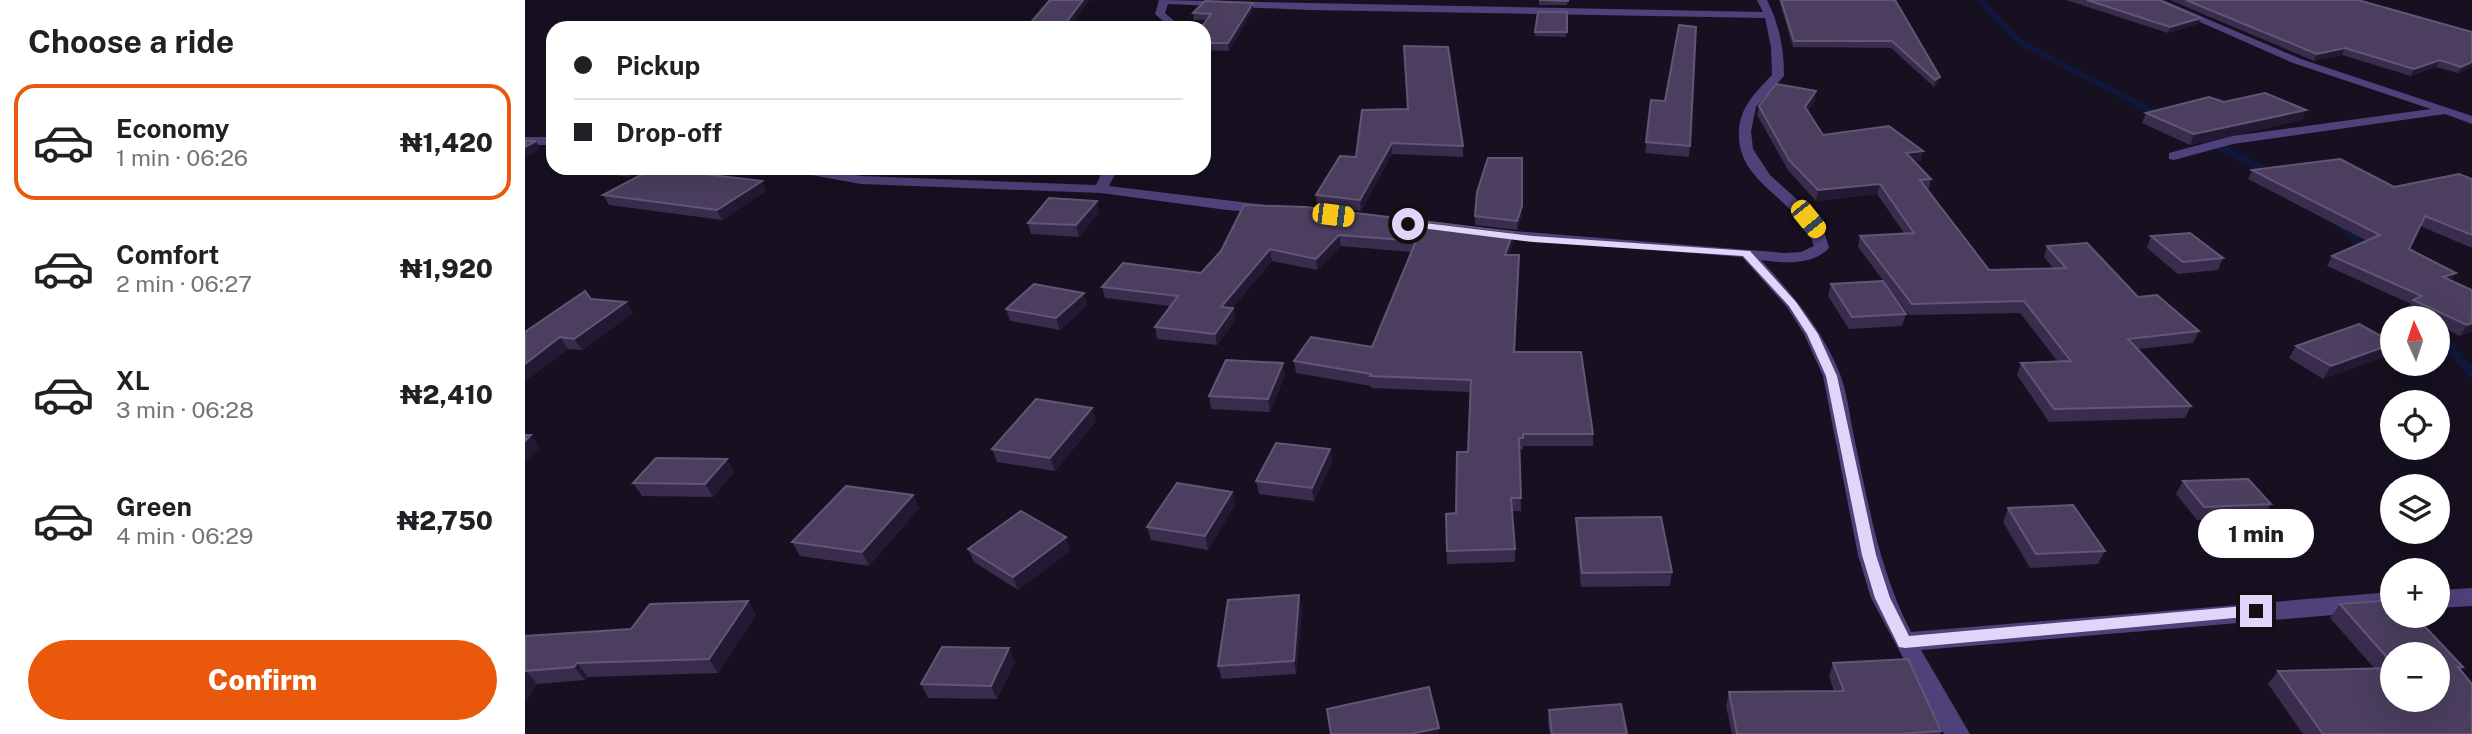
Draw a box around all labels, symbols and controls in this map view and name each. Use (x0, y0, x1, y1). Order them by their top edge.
text: Choose a ride (28, 23, 234, 60)
text: Pickup (616, 50, 700, 81)
icon: car (32, 111, 95, 174)
text: Economy (116, 113, 229, 144)
text: Drop-off (616, 117, 722, 148)
text: ₦1,420 (400, 127, 493, 158)
text: 1 min · 06:26 (116, 144, 248, 171)
car (1787, 196, 1830, 242)
car (1311, 202, 1356, 228)
route start (1392, 208, 1424, 240)
icon: car (32, 237, 95, 300)
text: Comfort (116, 239, 219, 270)
text: ₦1,920 (400, 253, 493, 284)
text: 2 min · 06:27 (116, 270, 252, 297)
north arrow (2380, 306, 2450, 376)
map controls (2380, 306, 2450, 712)
icon: car (32, 363, 95, 426)
text: XL (116, 365, 150, 396)
text: ₦2,410 (400, 379, 493, 410)
button: locate (2380, 390, 2450, 460)
text: 3 min · 06:28 (116, 396, 254, 423)
button: layers (2380, 474, 2450, 544)
icon: car (32, 489, 95, 552)
text: Green (116, 491, 192, 522)
text: ₦2,750 (397, 505, 493, 536)
callout: 1 min (2198, 510, 2314, 558)
text: 1 min (2228, 520, 2284, 547)
text: 4 min · 06:29 (116, 522, 253, 549)
button: + (2380, 558, 2450, 628)
route end (2240, 595, 2272, 627)
button: Confirm (28, 640, 497, 720)
button: − (2380, 642, 2450, 712)

